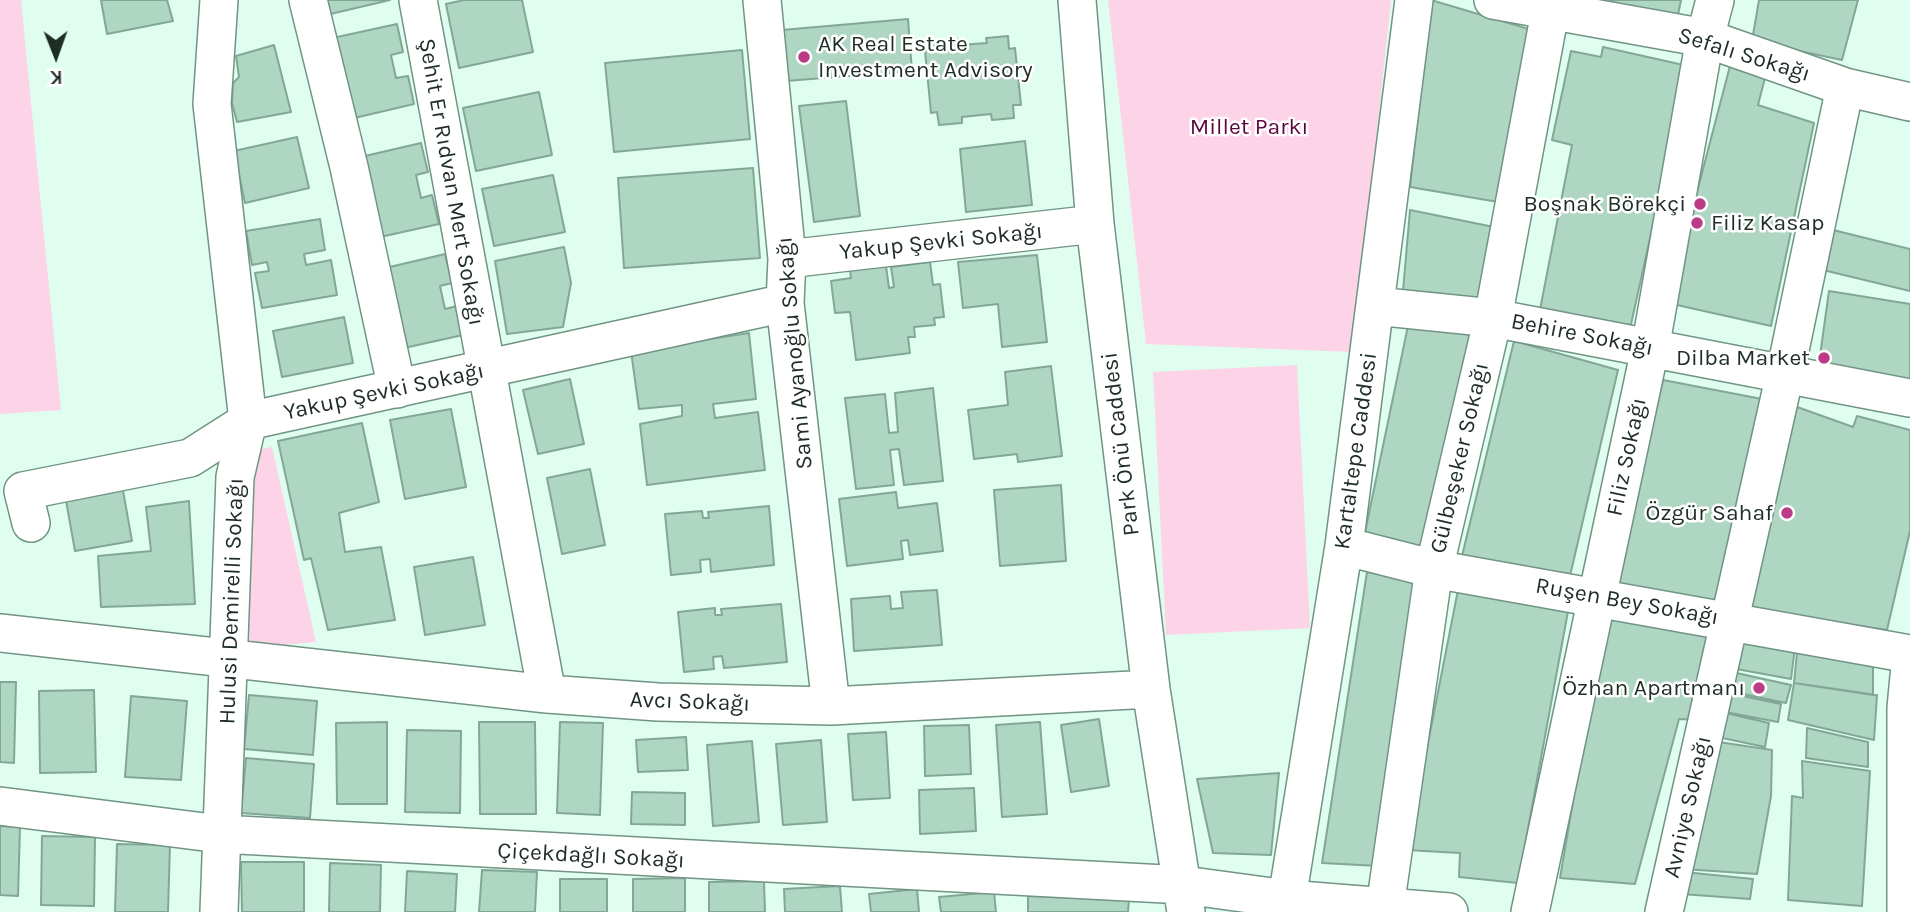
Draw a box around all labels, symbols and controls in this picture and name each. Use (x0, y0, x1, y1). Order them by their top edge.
north arrow (21, 21, 91, 91)
street label: Sefalı Sokağı (1674, 22, 1814, 88)
place label: AK Real Estate Investment Advisory (818, 30, 1033, 84)
street label: Şehit Er Rıdvan Mert Sokağı (412, 36, 490, 328)
marker: AK Real Estate Investment Advisory (796, 49, 812, 65)
text: K (50, 66, 63, 88)
park label: Millet Parkı (1190, 113, 1308, 141)
place label: Boşnak Börekçi (1523, 190, 1686, 218)
marker: Boşnak Börekçi (1692, 196, 1708, 212)
place label: Filiz Kasap (1711, 209, 1824, 237)
marker: Filiz Kasap (1689, 215, 1705, 231)
street label: Yakup Şevki Sokağı (838, 218, 1044, 266)
street label: Sami Ayanoğlu Sokağı (771, 235, 819, 471)
street label: Behire Sokağı (1509, 308, 1655, 362)
place label: Dilba Market (1676, 344, 1810, 372)
marker: Dilba Market (1816, 350, 1832, 366)
street label: Park Önü Caddesi (1096, 351, 1146, 537)
street label: Kartaltepe Caddesi (1329, 351, 1383, 551)
street label: Yakup Şevki Sokağı (281, 357, 487, 427)
street label: Gülbeşeker Sokağı (1425, 360, 1495, 556)
street label: Filiz Sokağı (1601, 395, 1653, 519)
street label: Hulusi Demirelli Sokağı (214, 477, 250, 725)
place label: Özgür Sahaf (1646, 499, 1773, 527)
marker: Özgür Sahaf (1779, 505, 1795, 521)
street label: Ruşen Bey Sokağı (1533, 572, 1721, 632)
place label: Özhan Apartmanı (1562, 674, 1745, 702)
marker: Özhan Apartmanı (1751, 680, 1767, 696)
street label: Avcı Sokağı (629, 686, 751, 718)
street label: Avniye Sokağı (1658, 733, 1718, 881)
street label: Çiçekdağlı Sokağı (497, 837, 685, 875)

